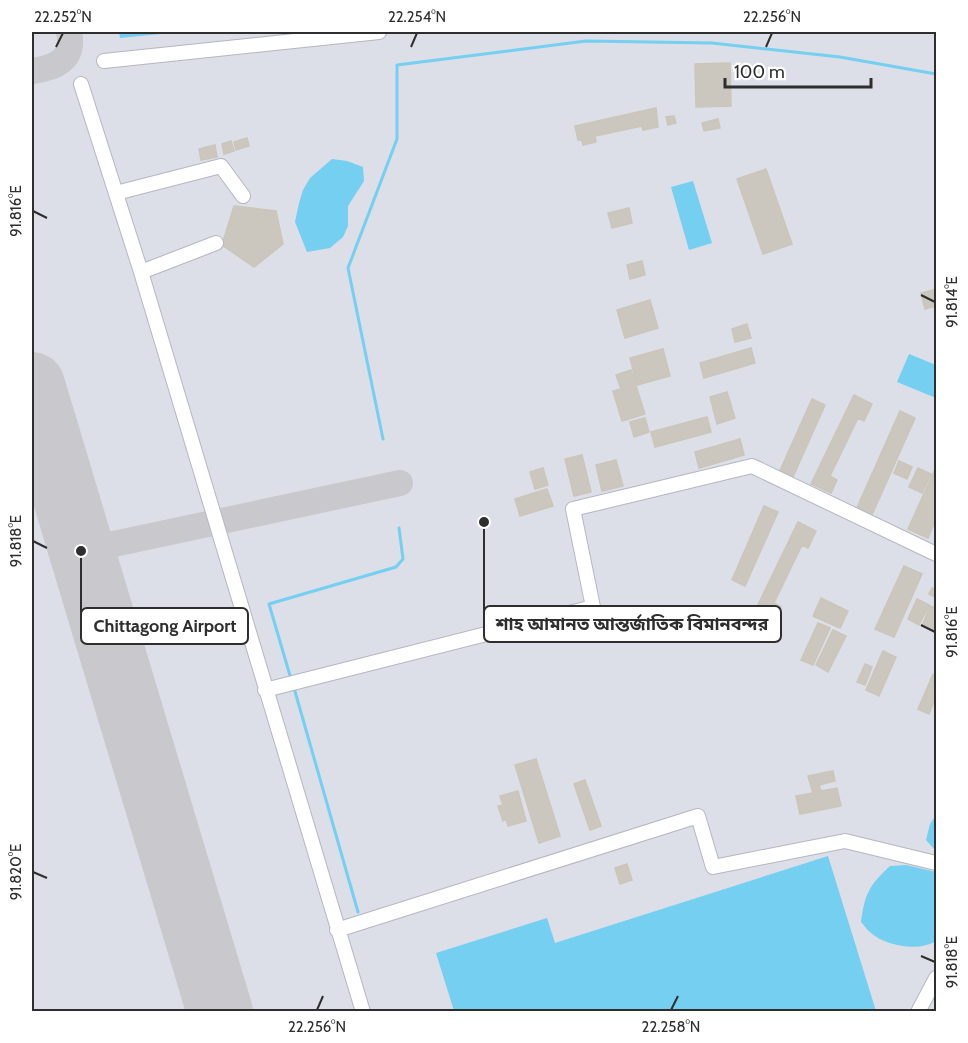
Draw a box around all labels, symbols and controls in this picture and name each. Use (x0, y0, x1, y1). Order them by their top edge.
text: 22.252°N (34, 8, 92, 26)
text: 22.254°N (388, 8, 446, 26)
text: 22.256°N (743, 8, 801, 26)
scale bar (725, 51, 870, 89)
text: 100 m (734, 61, 785, 83)
text: 91.816°E (7, 185, 25, 237)
text: 91.814°E (943, 276, 961, 328)
text: 91.818°E (7, 515, 25, 567)
callout: শাহ আমানত আন্তর্জাতিক বিমানবন্দর (484, 606, 781, 642)
text: 91.816°E (943, 606, 961, 658)
callout: Chittagong Airport (81, 608, 248, 644)
text: শাহ আমানত আন্তর্জাতিক বিমানবন্দর (495, 613, 769, 635)
text: Chittagong Airport (94, 615, 236, 637)
text: 91.820°E (7, 844, 25, 900)
text: 91.818°E (943, 936, 961, 988)
text: 22.256°N (288, 1018, 346, 1036)
text: 22.258°N (642, 1018, 700, 1036)

